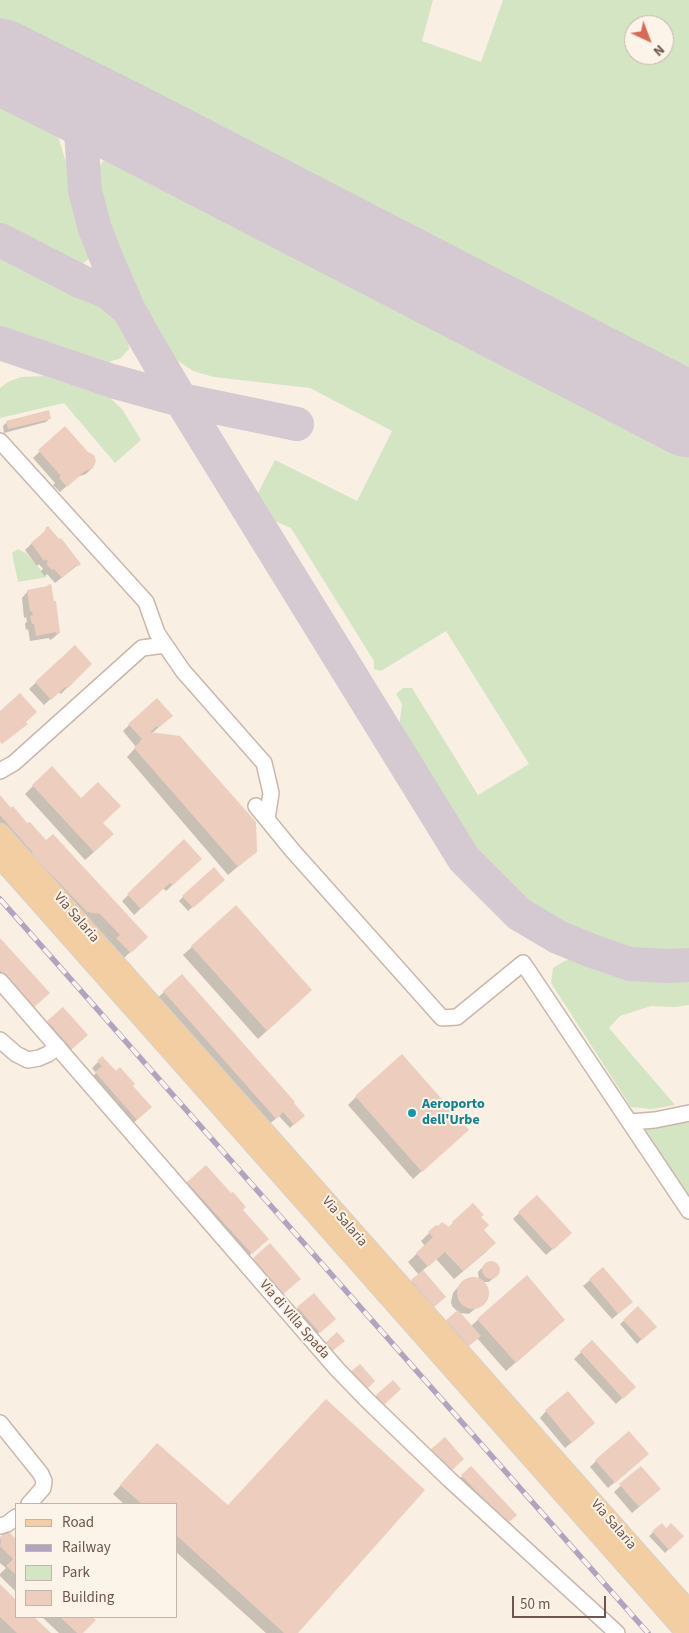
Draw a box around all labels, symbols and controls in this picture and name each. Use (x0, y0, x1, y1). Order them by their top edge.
north arrow (624, 15, 674, 65)
text: N (648, 40, 669, 61)
street label: Via Salaria (50, 889, 102, 947)
place label: Aeroporto dell'Urbe (422, 1097, 485, 1130)
marker: Aeroporto dell'Urbe (406, 1107, 418, 1119)
street label: Via Salaria (318, 1193, 370, 1251)
street label: Via di Villa Spada (255, 1277, 333, 1363)
street label: Via Salaria (587, 1496, 639, 1554)
legend (15, 1503, 178, 1618)
text: Road (62, 1512, 94, 1533)
text: Railway (62, 1537, 111, 1558)
text: Park (62, 1562, 90, 1583)
scale bar (514, 1586, 608, 1618)
text: Building (62, 1587, 114, 1608)
text: 50 m (520, 1594, 550, 1615)

